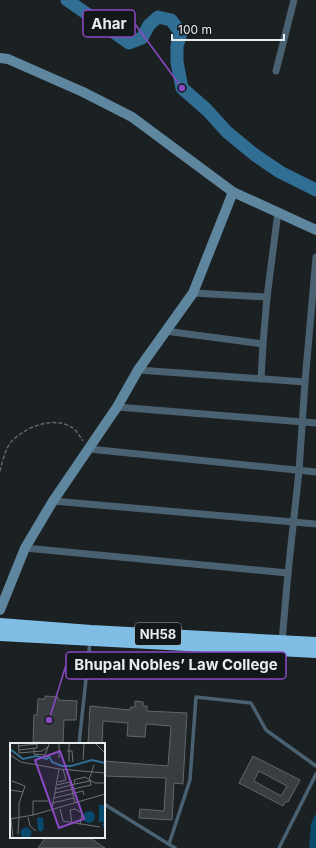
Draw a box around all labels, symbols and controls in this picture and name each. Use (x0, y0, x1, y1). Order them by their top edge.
callout: Ahar (83, 10, 135, 37)
text: Ahar (91, 14, 127, 33)
scale bar (172, 16, 284, 42)
text: 100 m (178, 22, 212, 37)
road number: NH58 (135, 623, 181, 645)
callout: Bhupal Nobles’ Law College (66, 652, 286, 679)
text: Bhupal Nobles’ Law College (74, 655, 278, 674)
inset map (10, 743, 105, 838)

